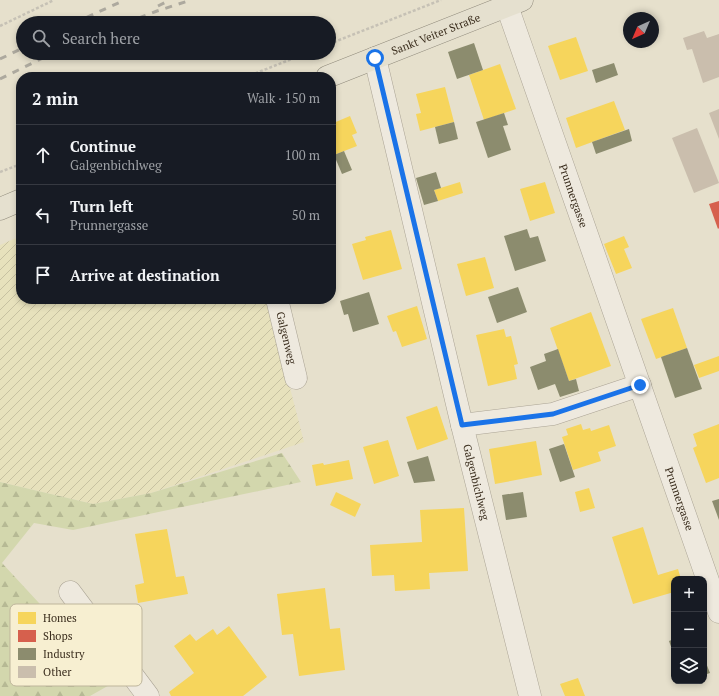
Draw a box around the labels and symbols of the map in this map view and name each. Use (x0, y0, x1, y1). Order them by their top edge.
street label: Sankt Veiter Straße (389, 10, 483, 58)
north arrow (623, 12, 659, 48)
route start (366, 49, 384, 67)
street label: Prunnergasse (556, 162, 591, 230)
street label: Galgenweg (273, 310, 299, 366)
route end (631, 376, 649, 394)
street label: Galgenbichlweg (460, 443, 493, 522)
street label: Prunnergasse (662, 465, 697, 533)
legend (10, 604, 142, 686)
text: Homes (43, 611, 77, 625)
text: Shops (43, 629, 73, 643)
text: Industry (43, 647, 85, 661)
text: Other (43, 665, 72, 679)

